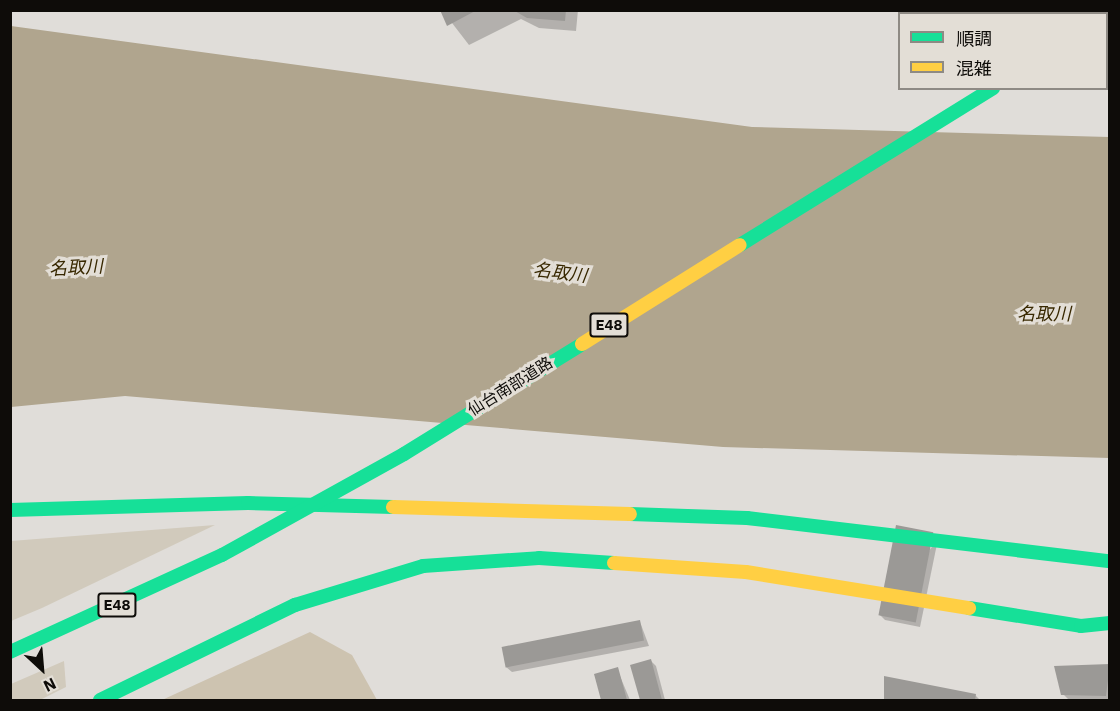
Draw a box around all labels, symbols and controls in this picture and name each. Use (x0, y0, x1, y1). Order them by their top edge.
legend (898, 12, 1108, 90)
text: 順調 (956, 27, 992, 50)
text: 混雑 (956, 57, 992, 80)
water label: 名取川 (48, 256, 104, 280)
water label: 名取川 (532, 259, 588, 287)
water label: 名取川 (1017, 303, 1071, 325)
road number: E48 (588, 313, 630, 337)
street label: 仙台南部道路 (464, 352, 556, 420)
road number: E48 (96, 593, 138, 617)
north arrow (12, 639, 72, 699)
text: N (40, 674, 59, 697)

